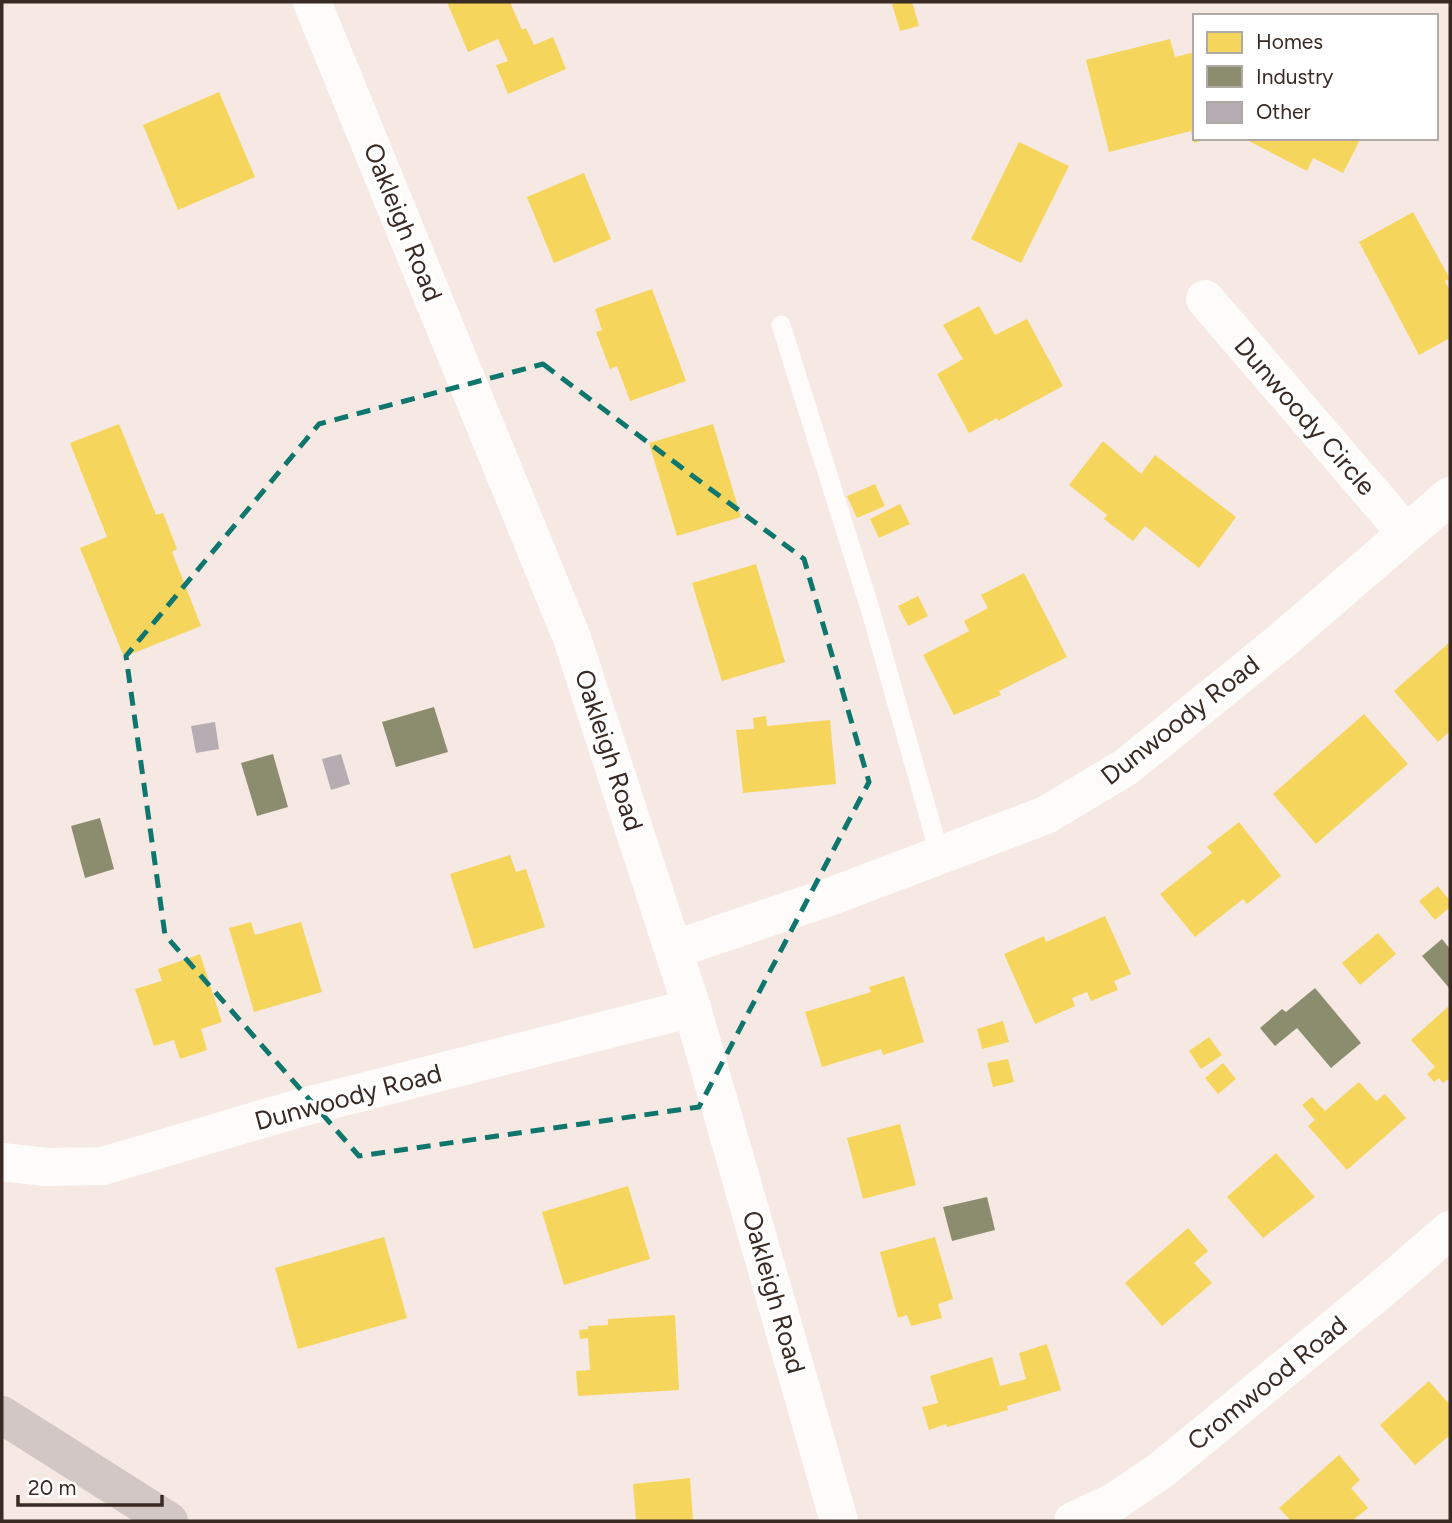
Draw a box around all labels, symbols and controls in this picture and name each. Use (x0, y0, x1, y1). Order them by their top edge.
legend (1193, 14, 1438, 140)
text: Homes (1256, 29, 1323, 54)
text: Industry (1256, 64, 1333, 89)
text: Other (1256, 99, 1311, 124)
street label: Oakleigh Road (357, 138, 449, 306)
street label: Dunwoody Circle (1227, 330, 1383, 502)
street label: Dunwoody Road (1094, 648, 1266, 792)
street label: Oakleigh Road (568, 665, 650, 835)
street label: Dunwoody Road (251, 1057, 445, 1137)
street label: Oakleigh Road (735, 1207, 813, 1377)
street label: Cromwood Road (1181, 1309, 1353, 1457)
scale bar (18, 1464, 161, 1508)
text: 20 m (28, 1475, 76, 1500)

